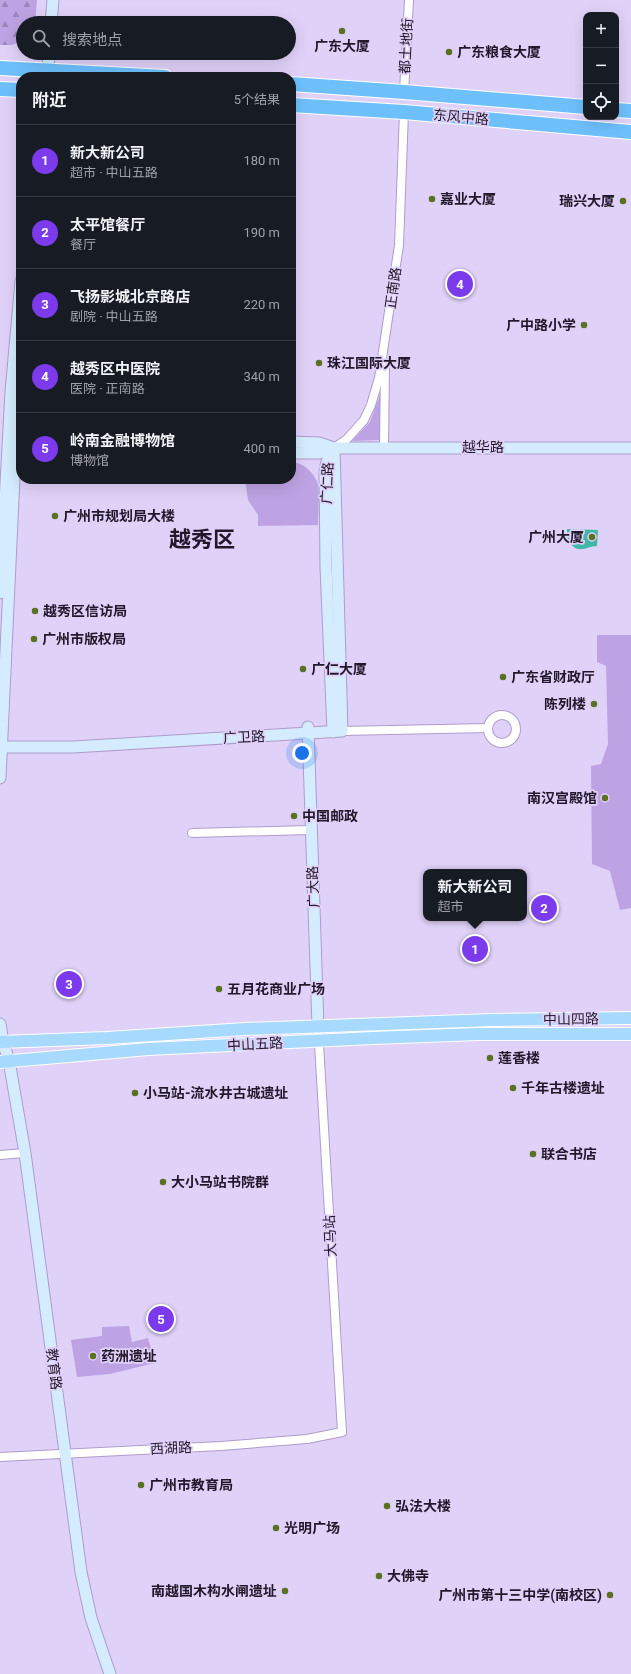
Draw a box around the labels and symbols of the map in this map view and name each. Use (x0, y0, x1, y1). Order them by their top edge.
street label: 都土地街 (397, 18, 415, 74)
marker: 广东大厦 (337, 26, 347, 36)
place label: 广东大厦 (314, 38, 370, 54)
place label: 广东粮食大厦 (457, 44, 541, 60)
marker: 广东粮食大厦 (444, 47, 454, 57)
street label: 东风中路 (432, 107, 490, 127)
place label: 嘉业大厦 (440, 191, 496, 207)
place label: 瑞兴大厦 (559, 193, 615, 209)
marker: 嘉业大厦 (427, 194, 437, 204)
marker: 瑞兴大厦 (618, 196, 628, 206)
street label: 正南路 (382, 266, 404, 310)
pin: 4 (447, 269, 473, 299)
place label: 广中路小学 (506, 317, 576, 333)
marker: 广中路小学 (579, 320, 589, 330)
place label: 珠江国际大厦 (327, 355, 411, 371)
marker: 珠江国际大厦 (314, 358, 324, 368)
street label: 越华路 (462, 439, 504, 455)
street label: 广仁路 (318, 462, 336, 504)
place label: 广州市规划局大楼 (63, 508, 175, 524)
marker: 广州市规划局大楼 (50, 511, 60, 521)
district label: 越秀区 (169, 527, 235, 552)
place label: 广州大厦 (528, 529, 584, 545)
marker: 广州大厦 (587, 532, 597, 542)
place label: 越秀区信访局 (43, 603, 127, 619)
marker: 越秀区信访局 (30, 606, 40, 616)
place label: 广州市版权局 (42, 631, 126, 647)
marker: 广州市版权局 (29, 634, 39, 644)
place label: 广仁大厦 (311, 661, 367, 677)
marker: 广仁大厦 (298, 664, 308, 674)
place label: 广东省财政厅 (511, 669, 595, 685)
marker: 广东省财政厅 (498, 672, 508, 682)
place label: 陈列楼 (544, 696, 586, 712)
marker: 陈列楼 (589, 699, 599, 709)
street label: 广卫路 (223, 728, 265, 746)
your location (292, 743, 312, 763)
place label: 南汉宫殿馆 (527, 790, 597, 806)
marker: 南汉宫殿馆 (600, 793, 610, 803)
place label: 中国邮政 (302, 808, 358, 824)
marker: 中国邮政 (289, 811, 299, 821)
street label: 广大路 (304, 866, 322, 908)
pin: 2 (531, 893, 557, 923)
pin: 1 (462, 934, 488, 964)
pin: 3 (56, 969, 82, 999)
place label: 五月花商业广场 (227, 981, 325, 997)
marker: 五月花商业广场 (214, 984, 224, 994)
street label: 中山四路 (543, 1011, 599, 1027)
street label: 中山五路 (227, 1035, 283, 1053)
place label: 莲香楼 (498, 1050, 540, 1066)
marker: 莲香楼 (485, 1053, 495, 1063)
place label: 千年古楼遗址 (521, 1080, 605, 1096)
marker: 千年古楼遗址 (508, 1083, 518, 1093)
place label: 小马站-流水井古城遗址 (143, 1085, 289, 1101)
marker: 小马站-流水井古城遗址 (130, 1088, 140, 1098)
place label: 联合书店 (541, 1146, 597, 1162)
marker: 联合书店 (528, 1149, 538, 1159)
place label: 大小马站书院群 (171, 1174, 269, 1190)
marker: 大小马站书院群 (158, 1177, 168, 1187)
street label: 大马站 (321, 1215, 339, 1257)
pin: 5 (148, 1304, 174, 1334)
street label: 教育路 (44, 1347, 64, 1391)
place label: 药洲遗址 (101, 1348, 157, 1364)
marker: 药洲遗址 (88, 1351, 98, 1361)
street label: 西湖路 (150, 1439, 192, 1457)
place label: 广州市教育局 (149, 1477, 233, 1493)
marker: 广州市教育局 (136, 1480, 146, 1490)
place label: 弘法大楼 (395, 1498, 451, 1514)
marker: 弘法大楼 (382, 1501, 392, 1511)
place label: 光明广场 (284, 1520, 340, 1536)
marker: 光明广场 (271, 1523, 281, 1533)
place label: 大佛寺 (387, 1568, 429, 1584)
marker: 大佛寺 (374, 1571, 384, 1581)
place label: 南越国木构水闸遗址 (151, 1583, 277, 1599)
marker: 南越国木构水闸遗址 (280, 1586, 290, 1596)
place label: 广州市第十三中学(南校区) (438, 1587, 602, 1604)
marker: 广州市第十三中学(南校区) (605, 1590, 615, 1600)

